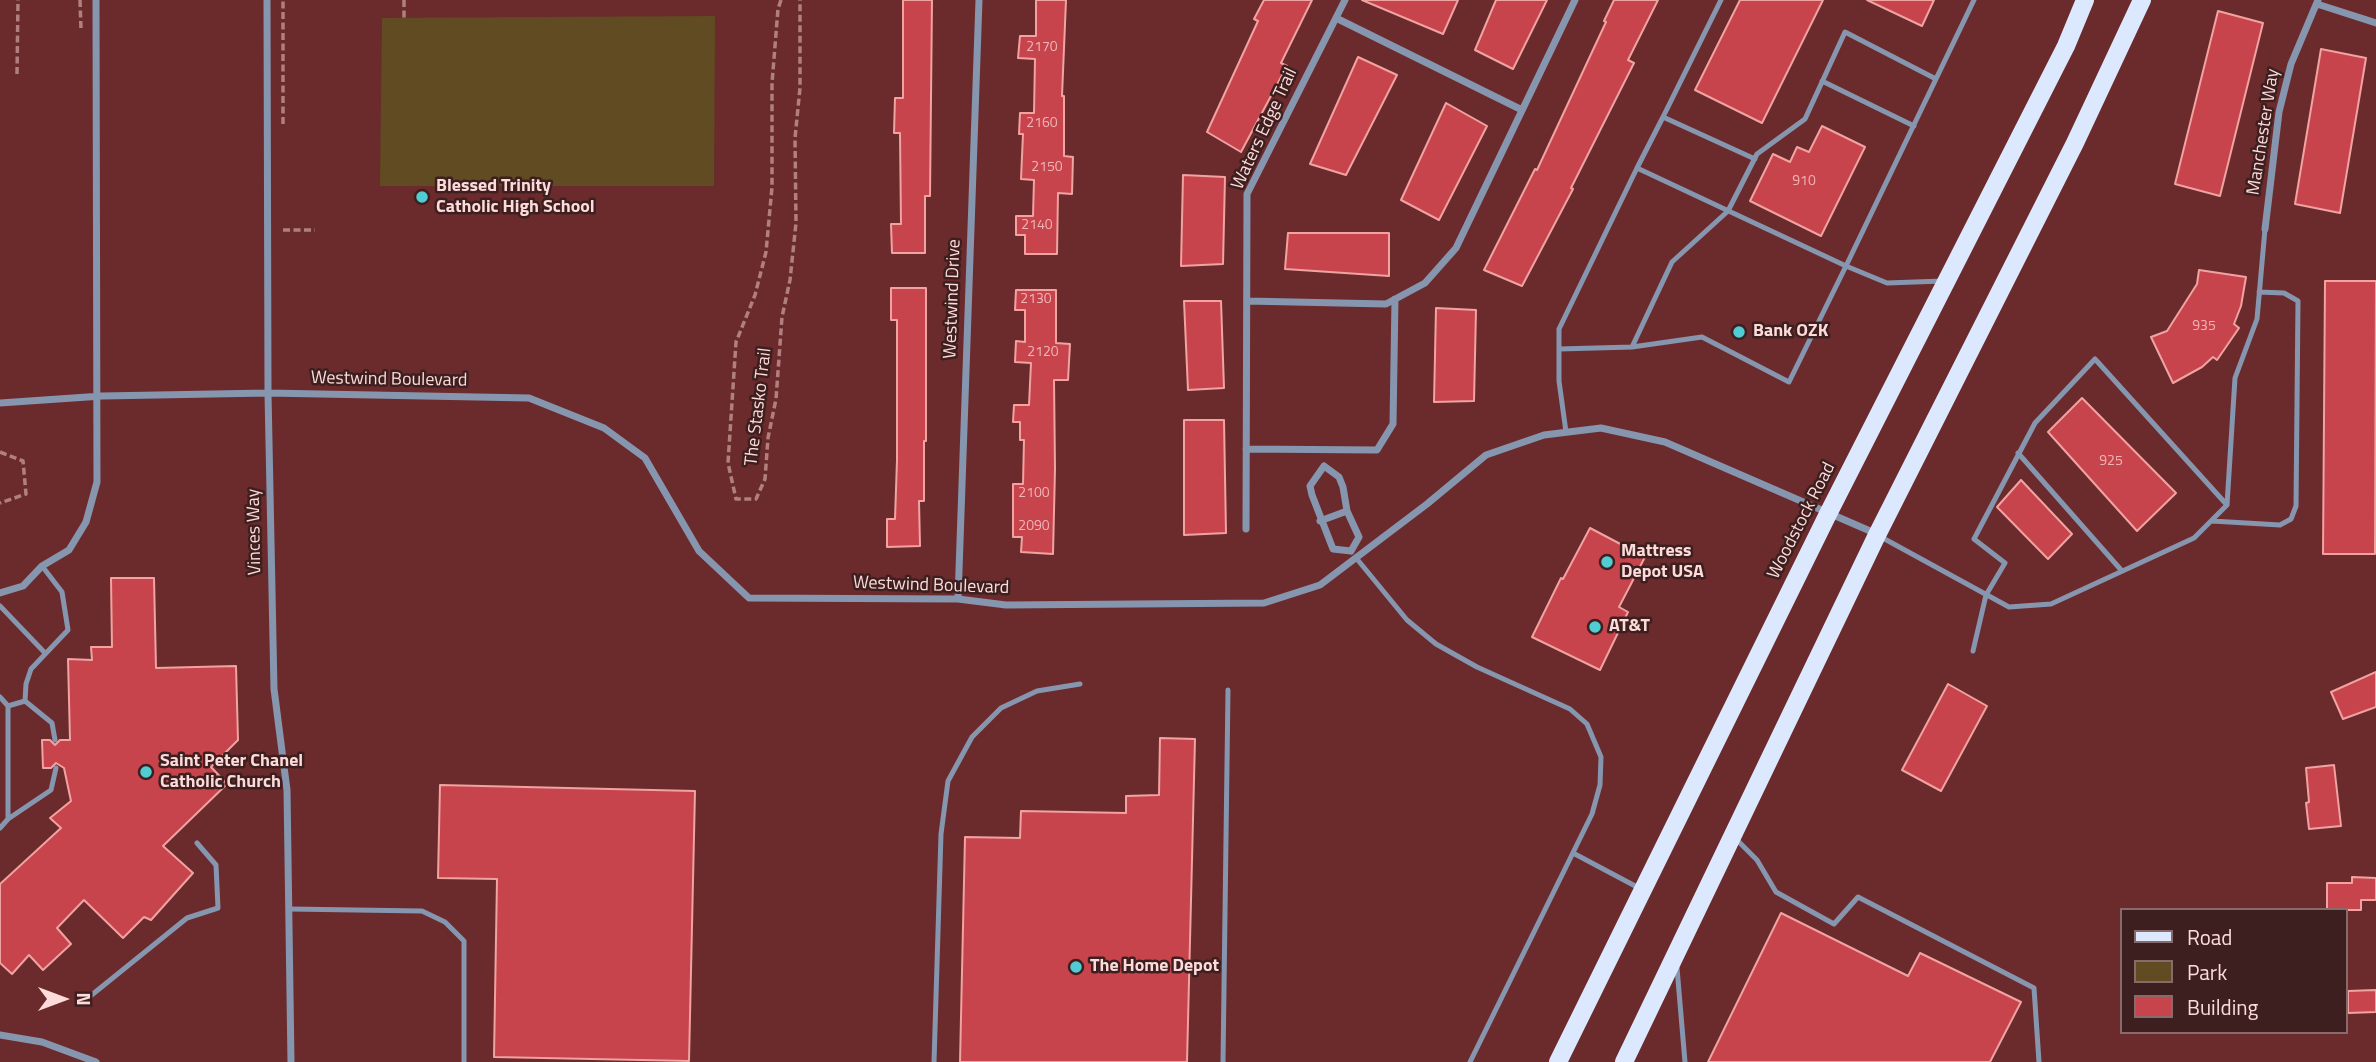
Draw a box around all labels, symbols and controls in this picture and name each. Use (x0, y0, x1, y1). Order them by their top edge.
house number: 2170 (1026, 40, 1058, 56)
street label: Waters Edge Trail (1227, 65, 1303, 193)
street label: Manchester Way (2243, 67, 2285, 197)
house number: 2160 (1026, 116, 1058, 132)
house number: 2150 (1031, 160, 1063, 176)
house number: 910 (1792, 174, 1816, 190)
place label: Blessed Trinity Catholic High School (436, 176, 595, 218)
marker: Blessed Trinity Catholic High School (414, 189, 430, 205)
house number: 2140 (1021, 218, 1053, 234)
street label: Westwind Drive (940, 239, 966, 359)
house number: 2130 (1020, 292, 1052, 308)
house number: 935 (2192, 319, 2216, 335)
place label: Bank OZK (1753, 321, 1828, 343)
marker: Bank OZK (1731, 324, 1747, 340)
house number: 2120 (1027, 345, 1059, 361)
street label: The Stasko Trail (741, 347, 777, 467)
street label: Westwind Boulevard (311, 368, 467, 392)
house number: 925 (2099, 454, 2123, 470)
street label: Woodstock Road (1763, 459, 1841, 583)
house number: 2100 (1018, 486, 1050, 502)
street label: Vinces Way (243, 489, 267, 575)
house number: 2090 (1018, 519, 1050, 535)
place label: Mattress Depot USA (1621, 541, 1704, 584)
marker: Mattress Depot USA (1599, 554, 1615, 570)
street label: Westwind Boulevard (852, 572, 1010, 600)
place label: AT&T (1609, 616, 1650, 638)
marker: AT&T (1587, 619, 1603, 635)
place label: Saint Peter Chanel Catholic Church (160, 751, 303, 794)
marker: Saint Peter Chanel Catholic Church (138, 764, 154, 780)
legend (2120, 908, 2348, 1034)
text: Road (2187, 921, 2232, 953)
place label: The Home Depot (1090, 956, 1219, 978)
text: Park (2187, 956, 2227, 988)
marker: The Home Depot (1068, 959, 1084, 975)
north arrow (28, 964, 98, 1034)
text: Building (2187, 991, 2258, 1023)
text: N (70, 992, 99, 1006)

